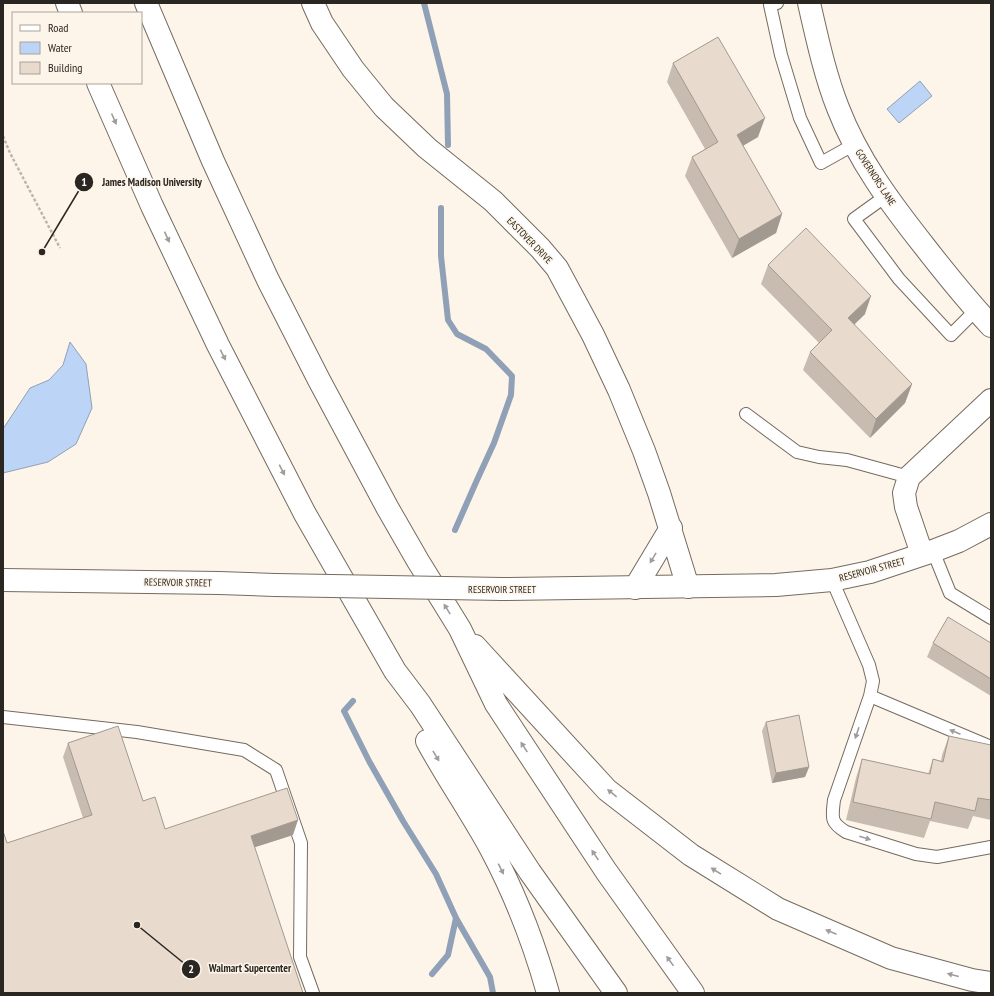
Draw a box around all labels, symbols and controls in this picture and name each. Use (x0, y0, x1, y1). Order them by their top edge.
legend (12, 12, 142, 84)
text: Road (48, 20, 68, 35)
text: Water (48, 40, 73, 55)
text: Building (48, 60, 83, 75)
one-way arrow (111, 113, 117, 124)
street label: GOVERNORS LANE (853, 147, 899, 208)
callout: James Madison University (74, 171, 210, 194)
text: 1 (81, 174, 87, 189)
text: James Madison University (101, 175, 203, 189)
street label: EASTOVER DRIVE (504, 214, 555, 266)
one-way arrow (164, 232, 170, 243)
one-way arrow (220, 349, 226, 361)
one-way arrow (279, 465, 286, 476)
one-way arrow (649, 553, 657, 563)
street label: RESERVOIR STREET (838, 554, 907, 585)
street label: RESERVOIR STREET (144, 575, 213, 590)
street label: RESERVOIR STREET (468, 583, 536, 596)
one-way arrow (443, 604, 451, 614)
one-way arrow (854, 727, 860, 739)
one-way arrow (950, 729, 961, 735)
one-way arrow (520, 741, 528, 752)
one-way arrow (433, 750, 440, 762)
one-way arrow (607, 789, 617, 798)
one-way arrow (860, 835, 872, 841)
one-way arrow (591, 850, 599, 860)
one-way arrow (498, 863, 504, 875)
one-way arrow (710, 868, 722, 875)
one-way arrow (825, 929, 836, 935)
one-way arrow (666, 956, 674, 967)
callout: Walmart Supercenter (181, 957, 300, 980)
text: 2 (188, 961, 194, 976)
text: Walmart Supercenter (208, 961, 292, 975)
one-way arrow (947, 972, 959, 978)

